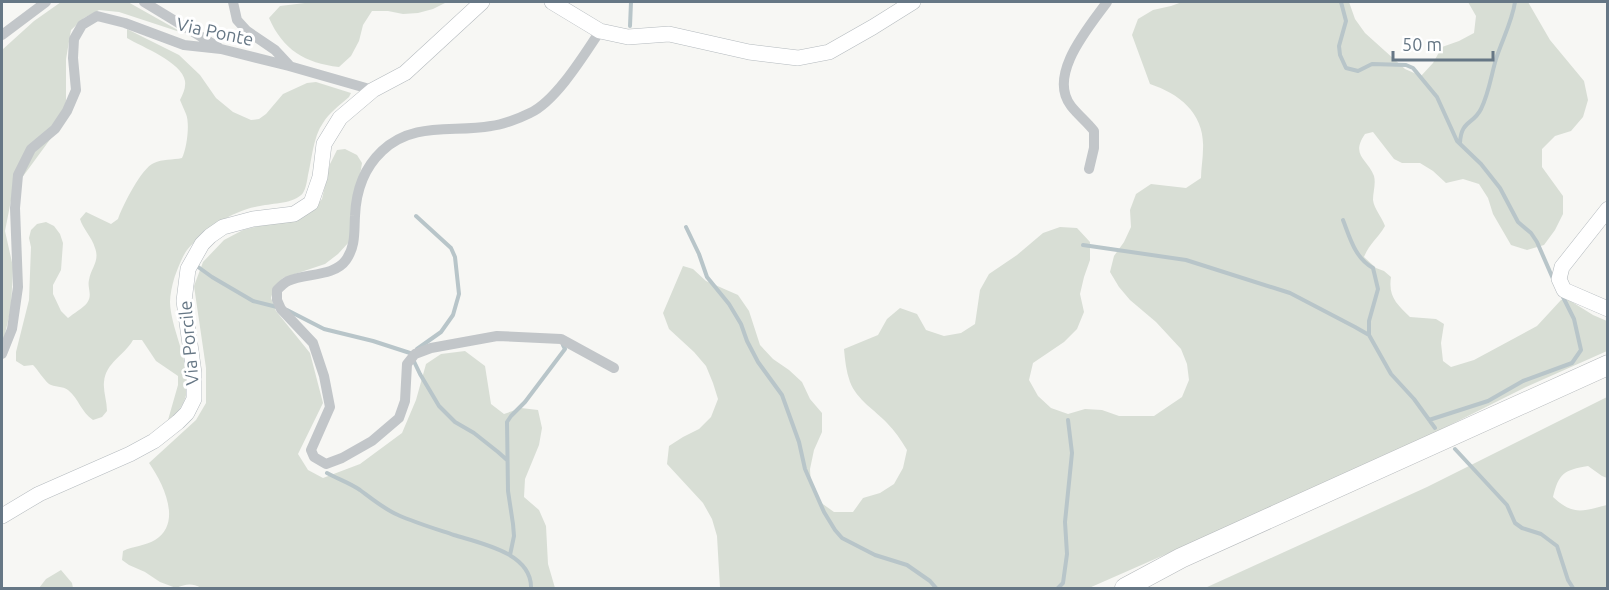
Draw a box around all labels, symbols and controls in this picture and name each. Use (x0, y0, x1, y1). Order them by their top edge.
street label: Via Ponte (175, 13, 255, 49)
scale bar (1393, 24, 1494, 62)
text: 50 m (1402, 34, 1442, 54)
street label: Via Porcile (174, 300, 202, 386)

